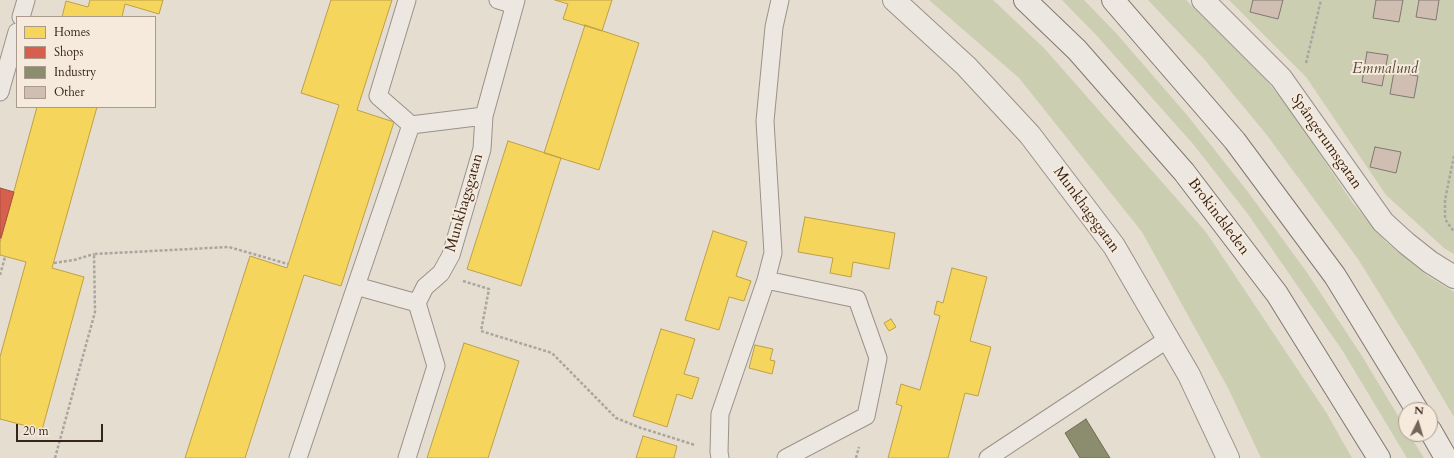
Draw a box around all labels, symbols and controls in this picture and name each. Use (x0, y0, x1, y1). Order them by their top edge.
legend (16, 16, 156, 108)
text: Homes (54, 24, 90, 40)
text: Shops (54, 44, 83, 60)
park label: Emmalund (1352, 61, 1418, 79)
text: Industry (54, 64, 96, 80)
text: Other (54, 84, 85, 100)
street label: Spångerumsgatan (1287, 91, 1365, 193)
street label: Munkhagsgatan (442, 152, 488, 254)
street label: Munkhagsgatan (1049, 164, 1123, 256)
street label: Brokindsleden (1183, 175, 1253, 259)
north arrow (1398, 402, 1438, 442)
text: N (1414, 403, 1424, 418)
scale bar (18, 416, 105, 442)
text: 20 m (23, 423, 49, 439)

